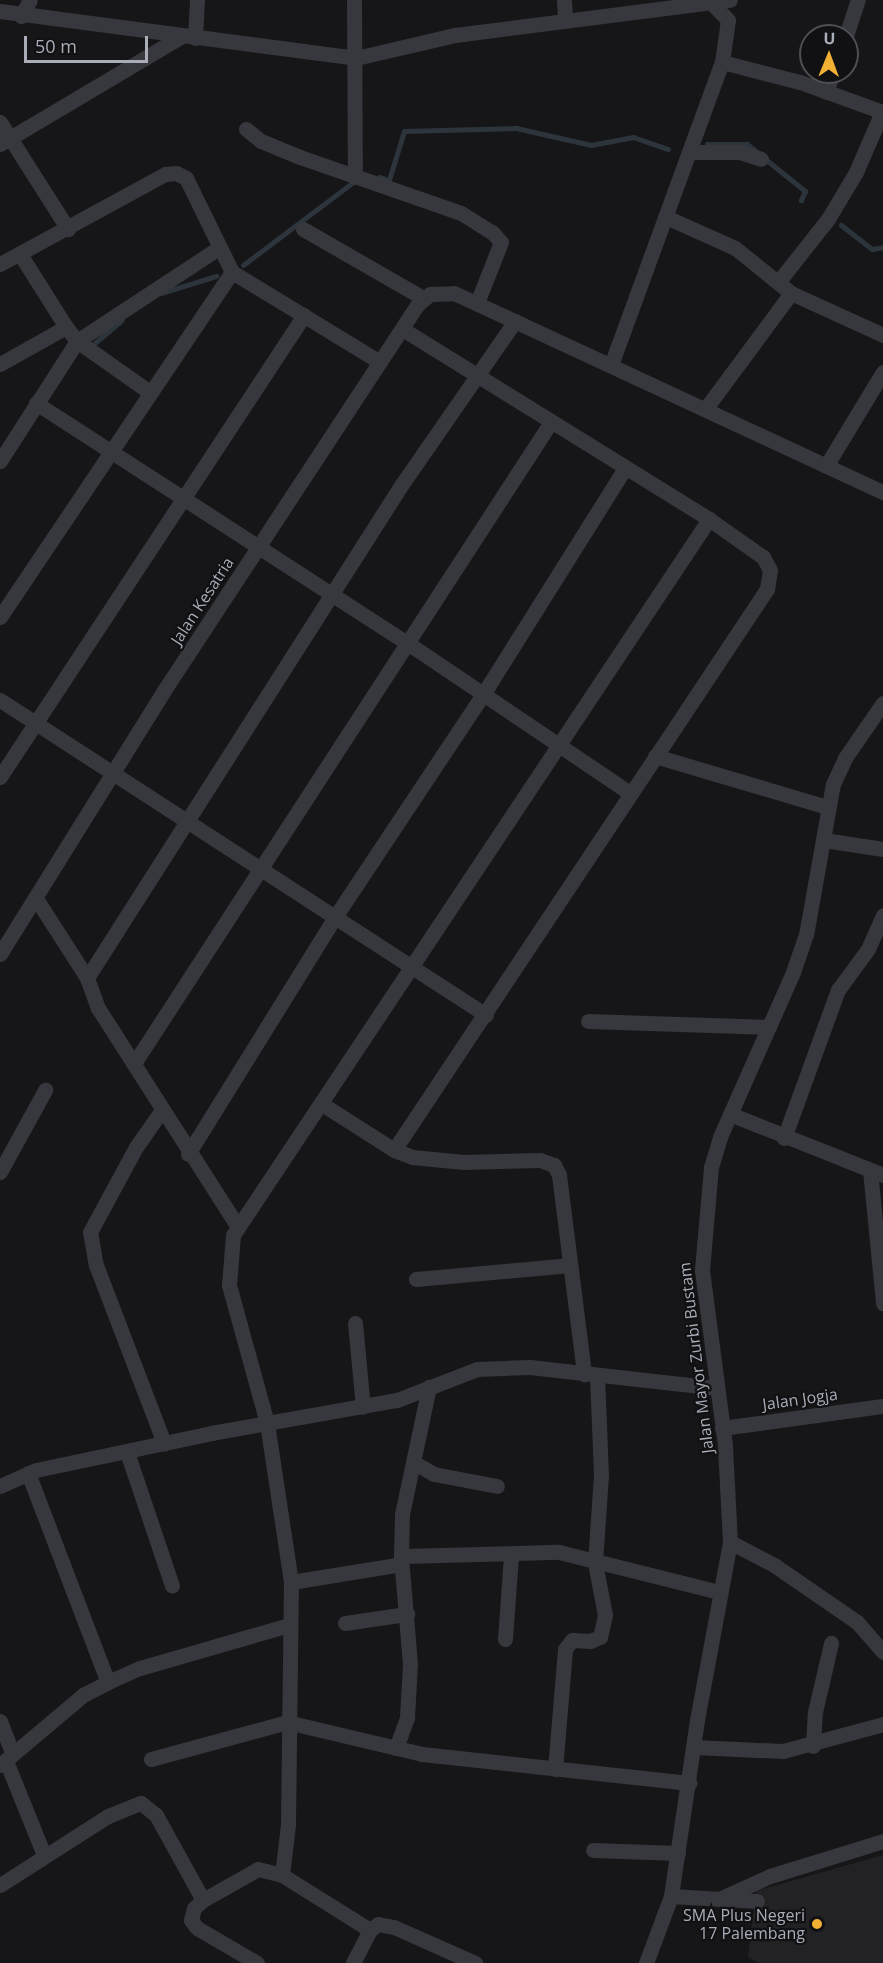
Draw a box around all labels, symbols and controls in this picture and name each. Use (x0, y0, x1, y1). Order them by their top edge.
scale bar (27, 24, 152, 62)
north arrow (799, 24, 859, 84)
text: U (823, 27, 836, 49)
text: 50 m (35, 34, 77, 58)
street label: Jalan Kesatria (167, 554, 237, 648)
street label: Jalan Mayor Zurbi Bustam (675, 1261, 717, 1455)
street label: Jalan Jogja (761, 1384, 839, 1414)
place label: SMA Plus Negeri 17 Palembang (683, 1905, 805, 1943)
marker: SMA Plus Negeri 17 Palembang (810, 1917, 824, 1931)

